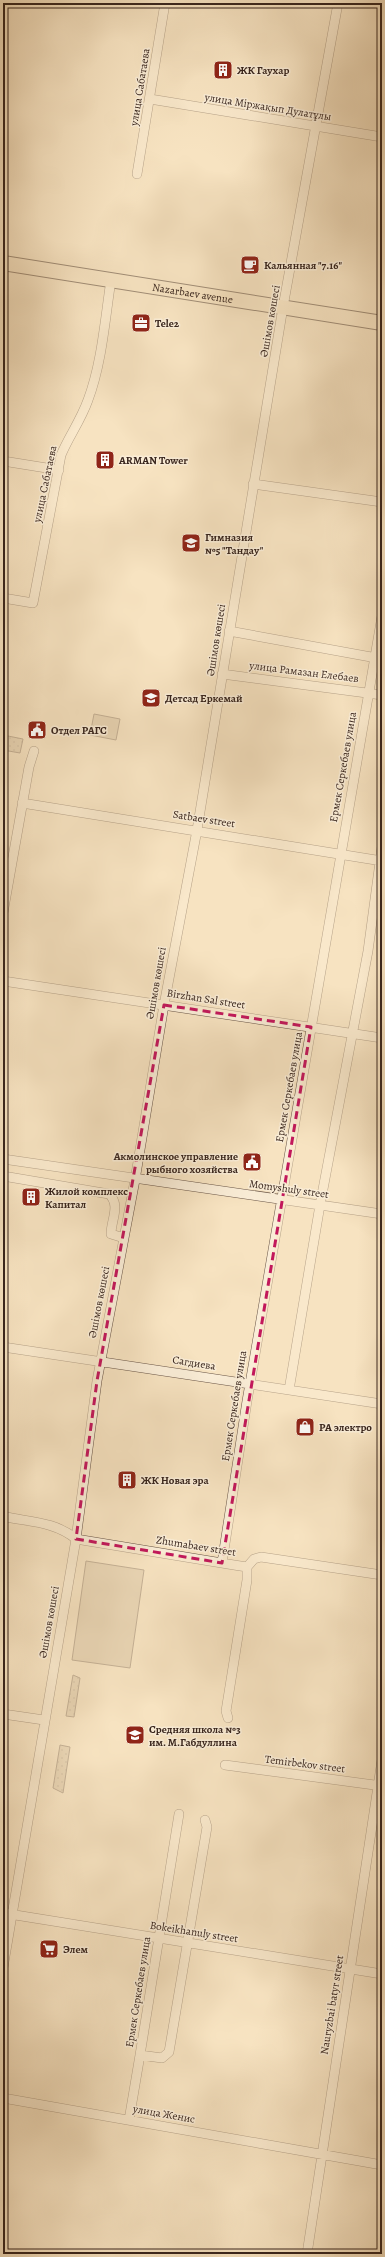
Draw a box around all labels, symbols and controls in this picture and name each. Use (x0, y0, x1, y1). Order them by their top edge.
street label: улица Сабатаева (126, 46, 154, 128)
building icon: ЖК Гаухар (212, 59, 234, 81)
place label: ЖК Гаухар (237, 63, 289, 78)
street label: улица Міржақып Дулатұлы (203, 89, 332, 124)
cafe icon: Кальянная "7.16" (239, 254, 261, 276)
place label: Кальянная "7.16" (264, 258, 342, 273)
street label: Nazarbaev avenue (151, 279, 234, 307)
street label: Әшімов көшесі (256, 284, 284, 358)
office icon: Tele2 (130, 312, 152, 334)
place label: Tele2 (155, 316, 180, 331)
street label: улица Сабатаева (29, 443, 61, 525)
building icon: ARMAN Tower (94, 449, 116, 471)
place label: ARMAN Tower (118, 453, 188, 468)
place label: Гимназия №5 "Тандау" (205, 530, 264, 558)
school or university icon: Гимназия №5 "Тандау" (180, 532, 202, 554)
street label: Әшімов көшесі (203, 603, 229, 677)
street label: улица Рамазан Елебаев (247, 658, 360, 686)
school or university icon: Детсад Еркемай (140, 687, 162, 709)
place label: Детсад Еркемай (165, 691, 243, 706)
street label: Ермек Серкебаев улица (326, 710, 360, 823)
public building icon: Отдел РАГС (26, 719, 48, 741)
place label: Отдел РАГС (51, 723, 107, 738)
street label: Satbaev street (172, 807, 237, 831)
street label: Әшімов көшесі (142, 946, 170, 1020)
street label: Birzhan Sal street (166, 985, 247, 1013)
street label: Ермек Серкебаев улица (272, 1030, 306, 1143)
place label: Акмолинское управление рыбного хозяйства (113, 1149, 239, 1177)
public building icon: Акмолинское управление рыбного хозяйства (241, 1151, 263, 1173)
street label: Momyshuly street (248, 1176, 330, 1202)
place label: Жилой комплекс Капитал (45, 1184, 128, 1212)
building icon: Жилой комплекс Капитал (20, 1186, 42, 1208)
street label: Әшімов көшесі (85, 1265, 113, 1339)
street label: Ермек Серкебаев улица (218, 1349, 250, 1462)
street label: Сагдиева (171, 1352, 218, 1374)
shop icon: РА электро (294, 1416, 316, 1438)
place label: РА электро (319, 1420, 372, 1435)
building icon: ЖК Новая эра (116, 1469, 138, 1491)
place label: ЖК Новая эра (141, 1473, 209, 1488)
street label: Zhumabaev street (155, 1532, 237, 1560)
street label: Әшімов көшесі (35, 1585, 63, 1659)
place label: Средняя школа №3 им. М.Габдуллина (149, 1722, 241, 1750)
school or university icon: Средняя школа №3 им. М.Габдуллина (124, 1724, 146, 1746)
street label: Temirbekov street (264, 1752, 346, 1776)
street label: Bokeikhanuly street (149, 1918, 240, 1946)
street label: Ермек Серкебаев улица (122, 1935, 154, 2048)
supermarket icon: Элем (38, 1938, 60, 1960)
place label: Элем (63, 1942, 89, 1957)
street label: Nauryzbai batyr street (317, 1954, 347, 2056)
street label: улица Женис (131, 2101, 196, 2127)

